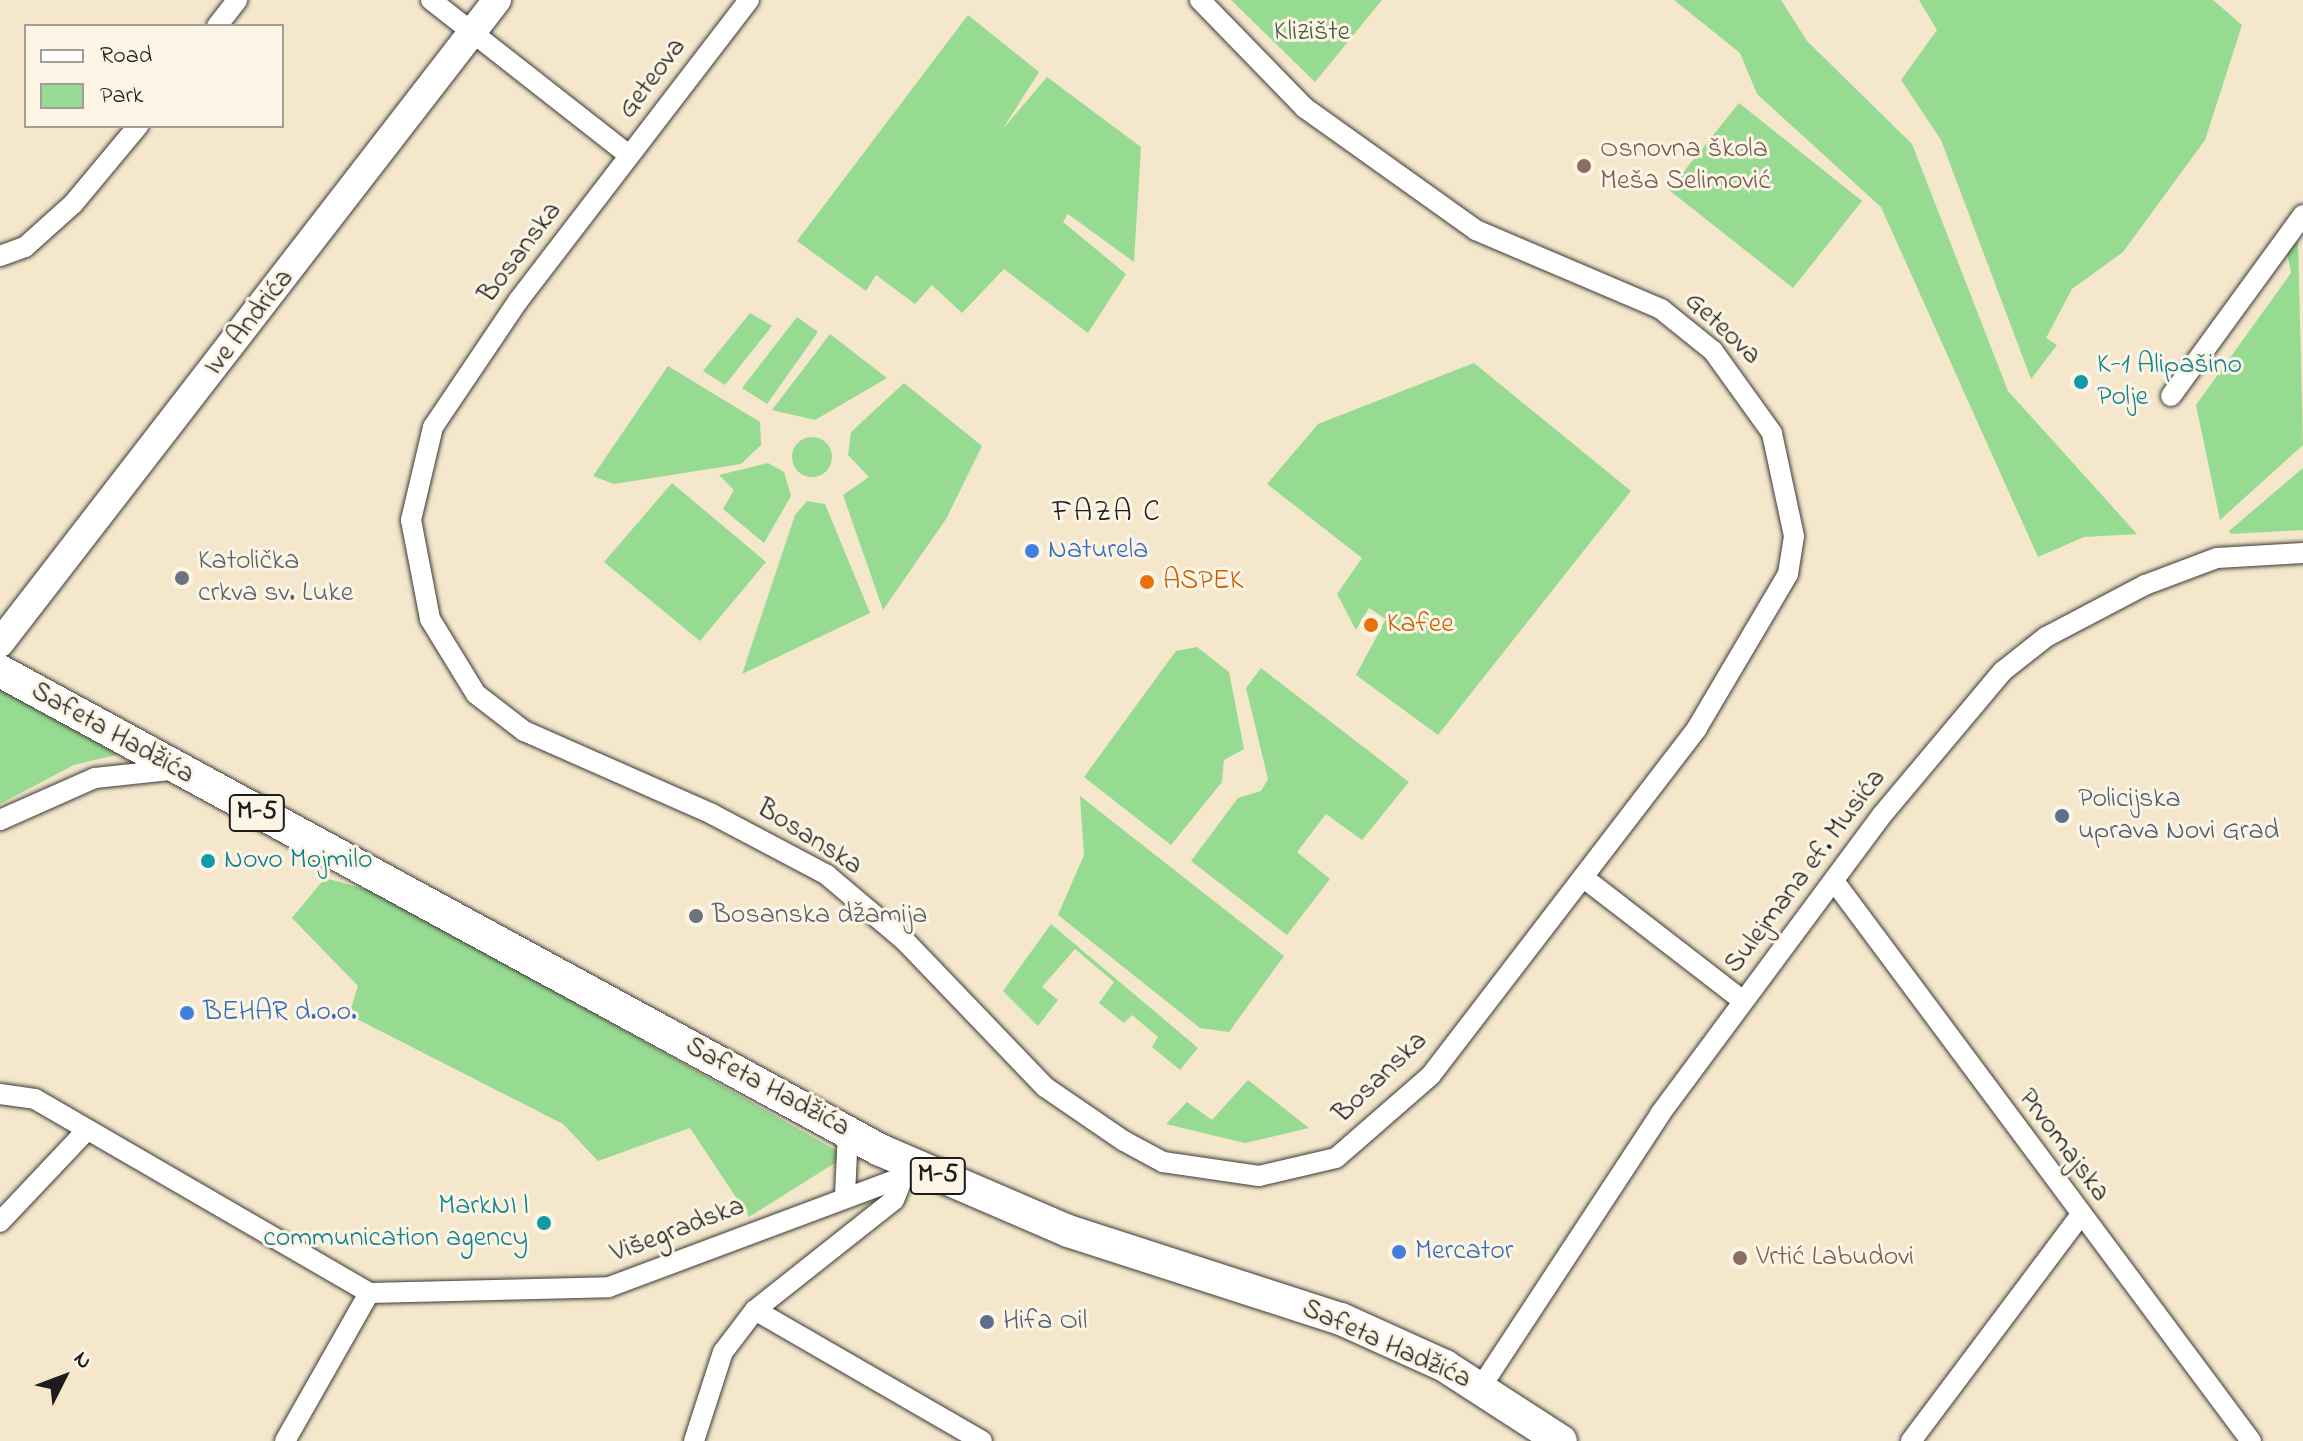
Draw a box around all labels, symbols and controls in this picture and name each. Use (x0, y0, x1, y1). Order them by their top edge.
park label: Klizište (1274, 16, 1350, 50)
legend (24, 24, 284, 128)
street label: Geteova (612, 32, 694, 126)
text: Road (100, 39, 152, 74)
text: Park (100, 79, 143, 114)
place label: Osnovna škola Meša Selimović (1600, 133, 1771, 199)
marker: Osnovna škola Meša Selimović (1575, 157, 1593, 175)
street label: Bosanska (472, 196, 570, 310)
street label: Ive Andrića (198, 263, 302, 383)
street label: Geteova (1677, 285, 1767, 373)
place label: K-1 Alipašino Polje (2097, 349, 2242, 415)
marker: K-1 Alipašino Polje (2072, 373, 2090, 391)
district label: FAZA C (1052, 495, 1162, 531)
place label: Naturela (1048, 534, 1148, 568)
marker: Naturela (1023, 542, 1041, 560)
place label: Katolička crkva sv. Luke (198, 545, 353, 611)
place label: ASPEK (1163, 565, 1243, 599)
marker: Katolička crkva sv. Luke (173, 569, 191, 587)
marker: ASPEK (1138, 573, 1156, 591)
place label: Kafee (1387, 608, 1454, 642)
marker: Kafee (1362, 616, 1380, 634)
street label: Safeta Hadžića (24, 675, 200, 793)
street label: Sulejmana ef. Musića (1718, 763, 1894, 981)
place label: Policijska uprava Novi Grad (2078, 783, 2279, 849)
road number: M-5 (227, 791, 287, 835)
street label: Bosanska (750, 792, 868, 884)
marker: Policijska uprava Novi Grad (2053, 807, 2071, 825)
place label: Novo Mojmilo (224, 844, 372, 878)
marker: Novo Mojmilo (199, 852, 217, 870)
place label: Bosanska džamija (712, 899, 927, 933)
marker: Bosanska džamija (687, 907, 705, 925)
place label: BEHAR d.o.o. (203, 996, 357, 1030)
marker: BEHAR d.o.o. (178, 1004, 196, 1022)
street label: Bosanska (1327, 1025, 1435, 1131)
street label: Safeta Hadžića (679, 1031, 855, 1145)
street label: Prvomajska (2010, 1083, 2116, 1209)
road number: M-5 (908, 1154, 968, 1198)
place label: MarkNI | communication agency (263, 1190, 528, 1256)
street label: Višegradska (607, 1190, 749, 1272)
marker: MarkNI | communication agency (535, 1214, 553, 1232)
place label: Mercator (1415, 1235, 1513, 1269)
place label: Vrtić Labudovi (1756, 1241, 1914, 1275)
marker: Mercator (1390, 1243, 1408, 1261)
marker: Vrtić Labudovi (1731, 1249, 1749, 1267)
street label: Safeta Hadžića (1296, 1293, 1476, 1397)
place label: Hifa Oil (1003, 1305, 1088, 1339)
marker: Hifa Oil (978, 1313, 996, 1331)
north arrow (24, 1337, 104, 1417)
text: N (65, 1345, 99, 1377)

